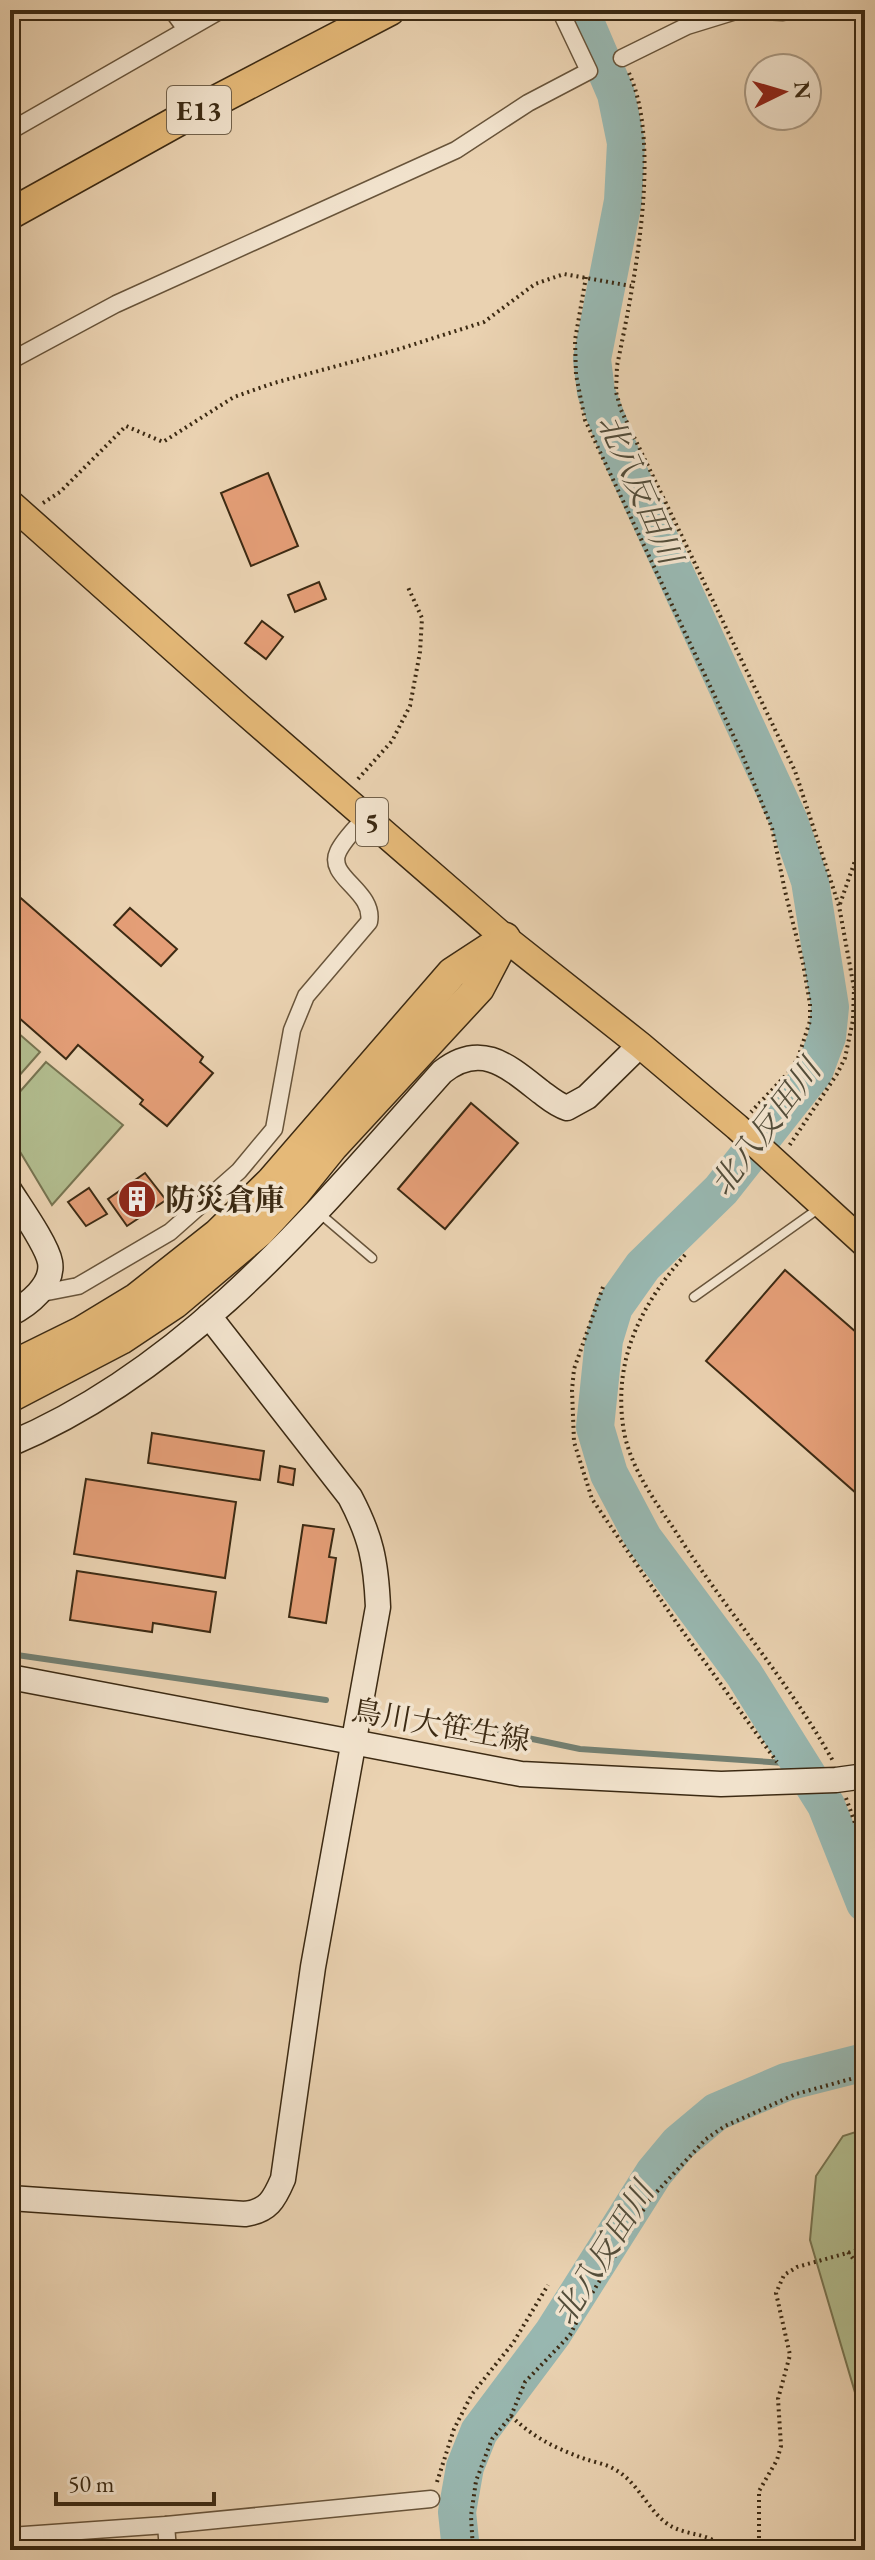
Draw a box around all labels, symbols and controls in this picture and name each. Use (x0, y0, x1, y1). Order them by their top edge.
north arrow (743, 52, 823, 132)
text: N (787, 80, 818, 101)
road number: E13 (167, 86, 231, 134)
water label: 北八反田川 (588, 407, 693, 573)
road number: 5 (356, 798, 388, 846)
water label: 北八反田川 (700, 1048, 832, 1204)
building icon: 防災倉庫 (116, 1178, 158, 1220)
place label: 防災倉庫 (165, 1180, 285, 1219)
street label: 鳥川大笹生線 (349, 1690, 533, 1760)
water label: 北八反田川 (543, 2171, 665, 2332)
scale bar (56, 2456, 214, 2506)
text: 50 m (68, 2468, 115, 2499)

